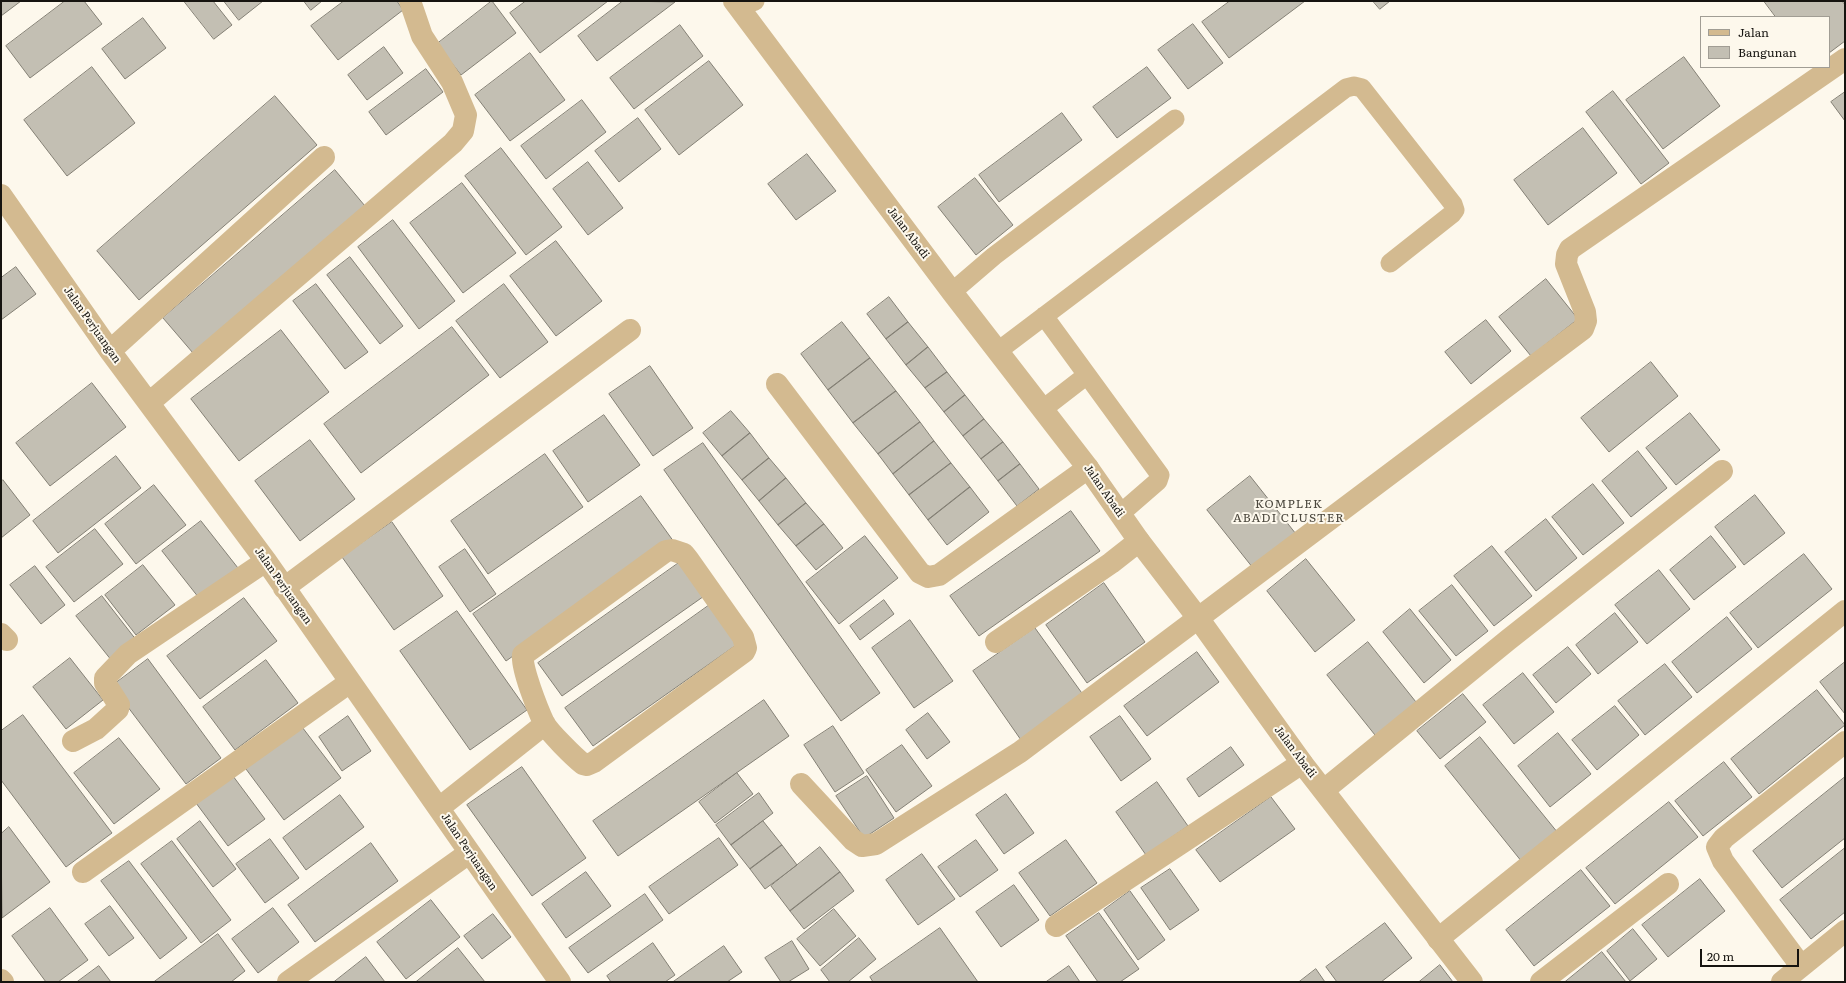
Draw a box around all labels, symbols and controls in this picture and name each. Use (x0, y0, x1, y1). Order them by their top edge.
legend (1700, 16, 1830, 68)
text: Jalan (1738, 23, 1769, 41)
text: Bangunan (1738, 43, 1797, 61)
street label: Jalan Abadi (884, 205, 932, 261)
street label: Jalan Perjuangan (61, 284, 123, 366)
street label: Jalan Abadi (1081, 462, 1127, 520)
district label: KOMPLEK ABADI CLUSTER (1233, 497, 1345, 525)
street label: Jalan Perjuangan (252, 545, 314, 627)
street label: Jalan Abadi (1271, 724, 1319, 780)
street label: Jalan Perjuangan (438, 811, 500, 893)
scale bar (1702, 941, 1801, 967)
text: 20 m (1707, 947, 1734, 965)

